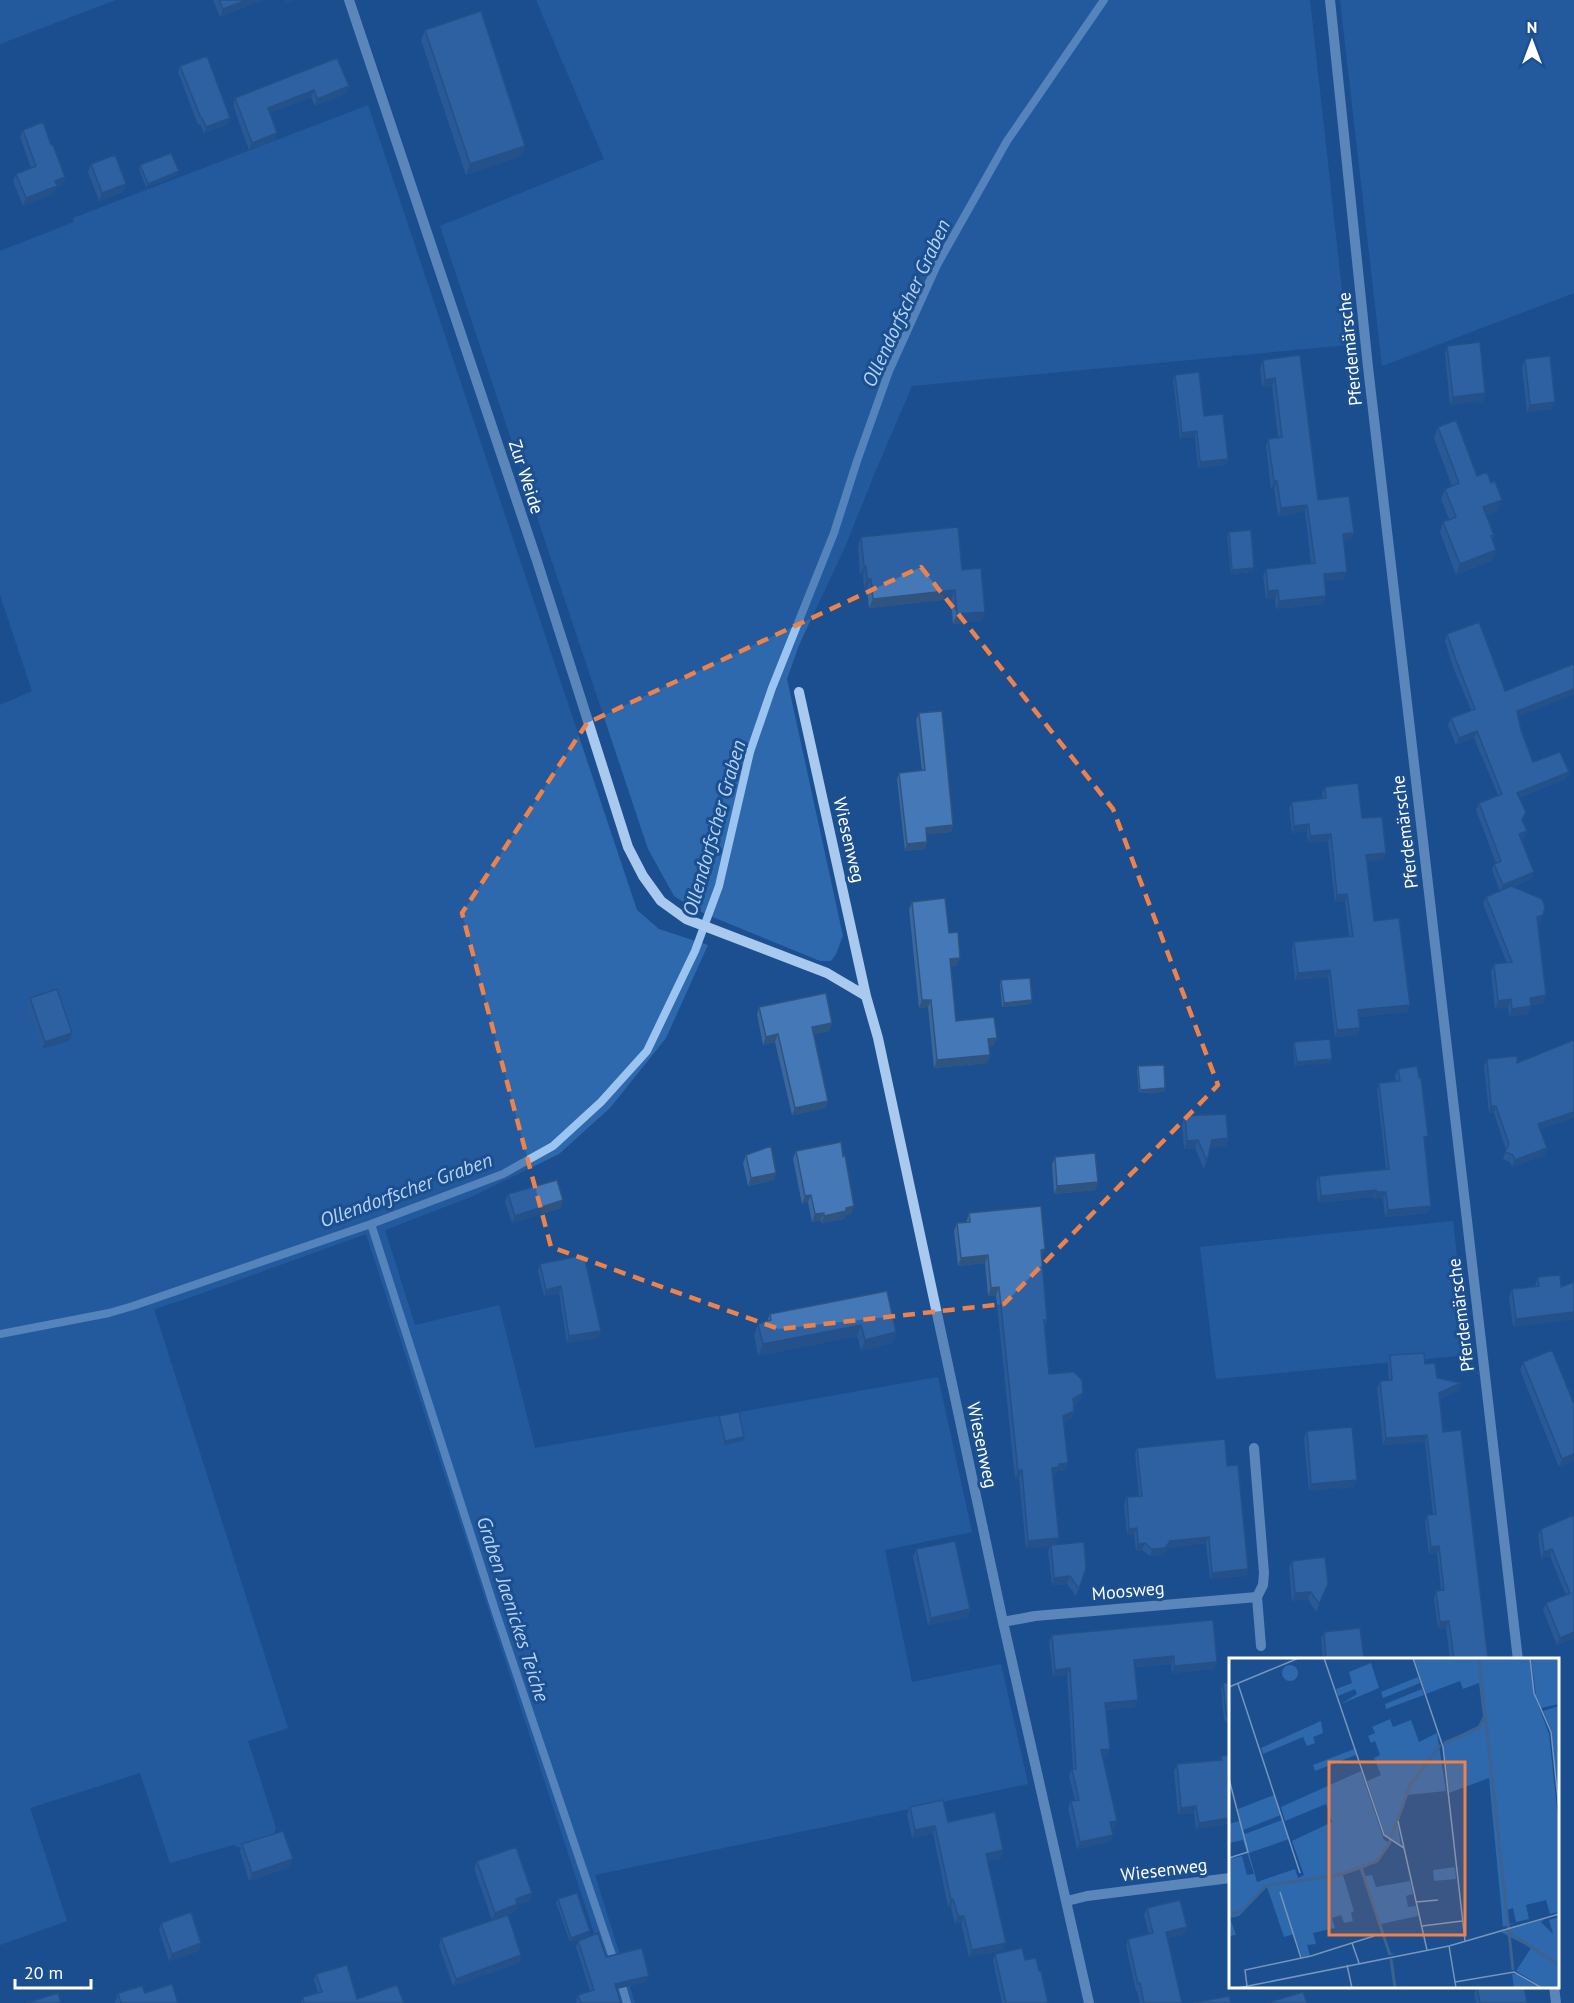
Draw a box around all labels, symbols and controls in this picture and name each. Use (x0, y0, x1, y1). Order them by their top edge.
north arrow (1502, 12, 1562, 72)
text: N (1527, 17, 1537, 37)
water label: Ollendorfscher Graben (856, 215, 956, 391)
street label: Pferdemärsche (1332, 291, 1367, 407)
street label: Zur Weide (504, 437, 549, 517)
water label: Ollendorfscher Graben (676, 737, 752, 919)
street label: Pferdemärsche (1386, 774, 1423, 890)
street label: Wiesenweg (828, 795, 870, 885)
water label: Ollendorfscher Graben (316, 1147, 496, 1233)
street label: Pferdemärsche (1442, 1257, 1479, 1373)
street label: Wiesenweg (962, 1400, 1003, 1490)
water label: Graben Jaenickes Teiche (471, 1513, 555, 1706)
street label: Moosweg (1091, 1576, 1165, 1605)
inset map (1229, 1658, 1559, 1988)
street label: Wiesenweg (1119, 1853, 1209, 1886)
scale bar (15, 1952, 92, 1990)
text: 20 m (24, 1961, 63, 1984)

